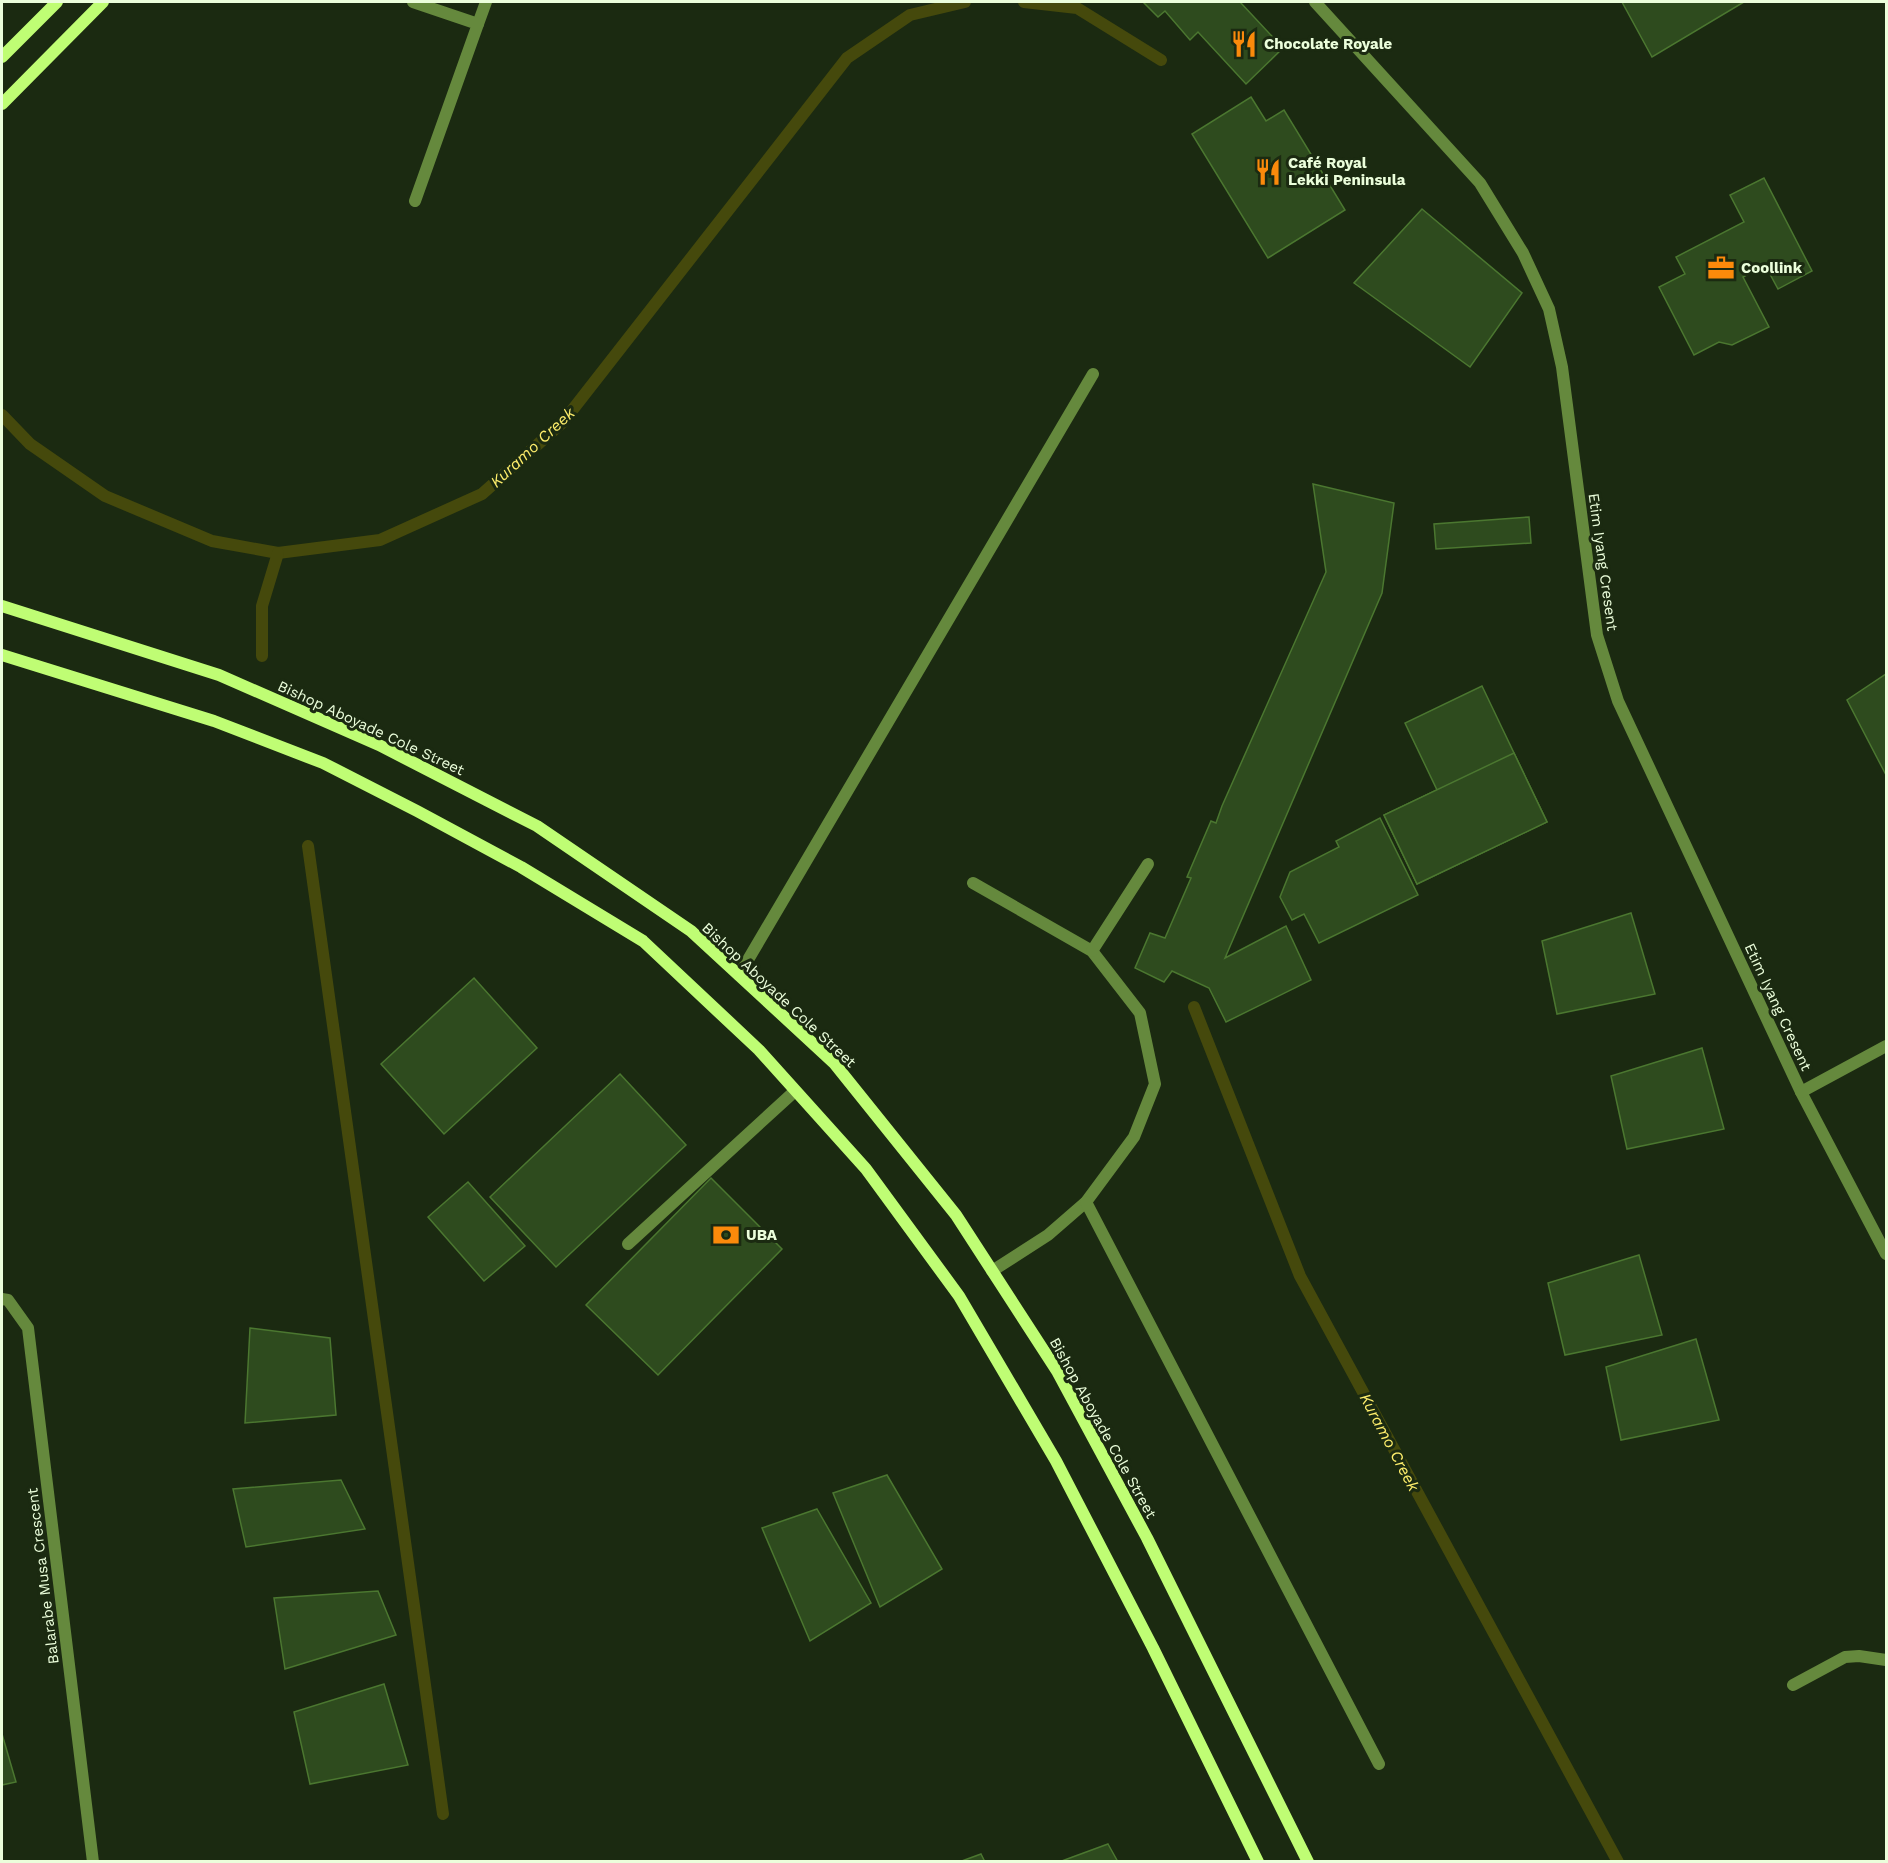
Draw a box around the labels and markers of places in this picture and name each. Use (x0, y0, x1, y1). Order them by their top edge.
restaurant icon: Chocolate Royale (1229, 29, 1259, 59)
place label: Chocolate Royale (1264, 35, 1393, 53)
place label: Café Royal Lekki Peninsula (1288, 154, 1406, 189)
restaurant icon: Café Royal Lekki Peninsula (1253, 157, 1283, 187)
office icon: Coollink (1706, 253, 1736, 283)
place label: Coollink (1741, 259, 1803, 277)
bank icon: UBA (711, 1220, 741, 1250)
place label: UBA (746, 1226, 778, 1244)

